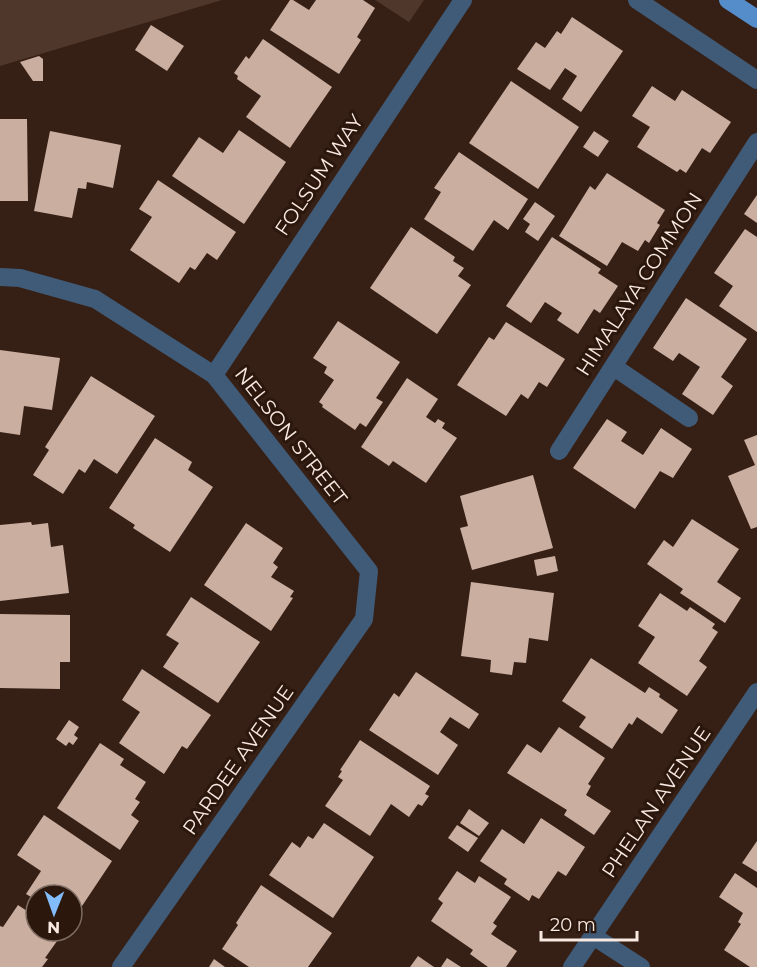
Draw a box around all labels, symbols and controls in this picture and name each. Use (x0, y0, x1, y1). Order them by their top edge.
street label: FOLSUM WAY (270, 110, 369, 240)
street label: HIMALAYA COMMON (571, 188, 707, 380)
street label: NELSON STREET (230, 362, 353, 510)
street label: PARDEE AVENUE (177, 681, 299, 839)
street label: PHELAN AVENUE (596, 722, 716, 882)
north arrow (24, 883, 84, 943)
scale bar (541, 904, 637, 942)
text: 20 m (550, 914, 596, 936)
text: N (47, 918, 60, 937)

